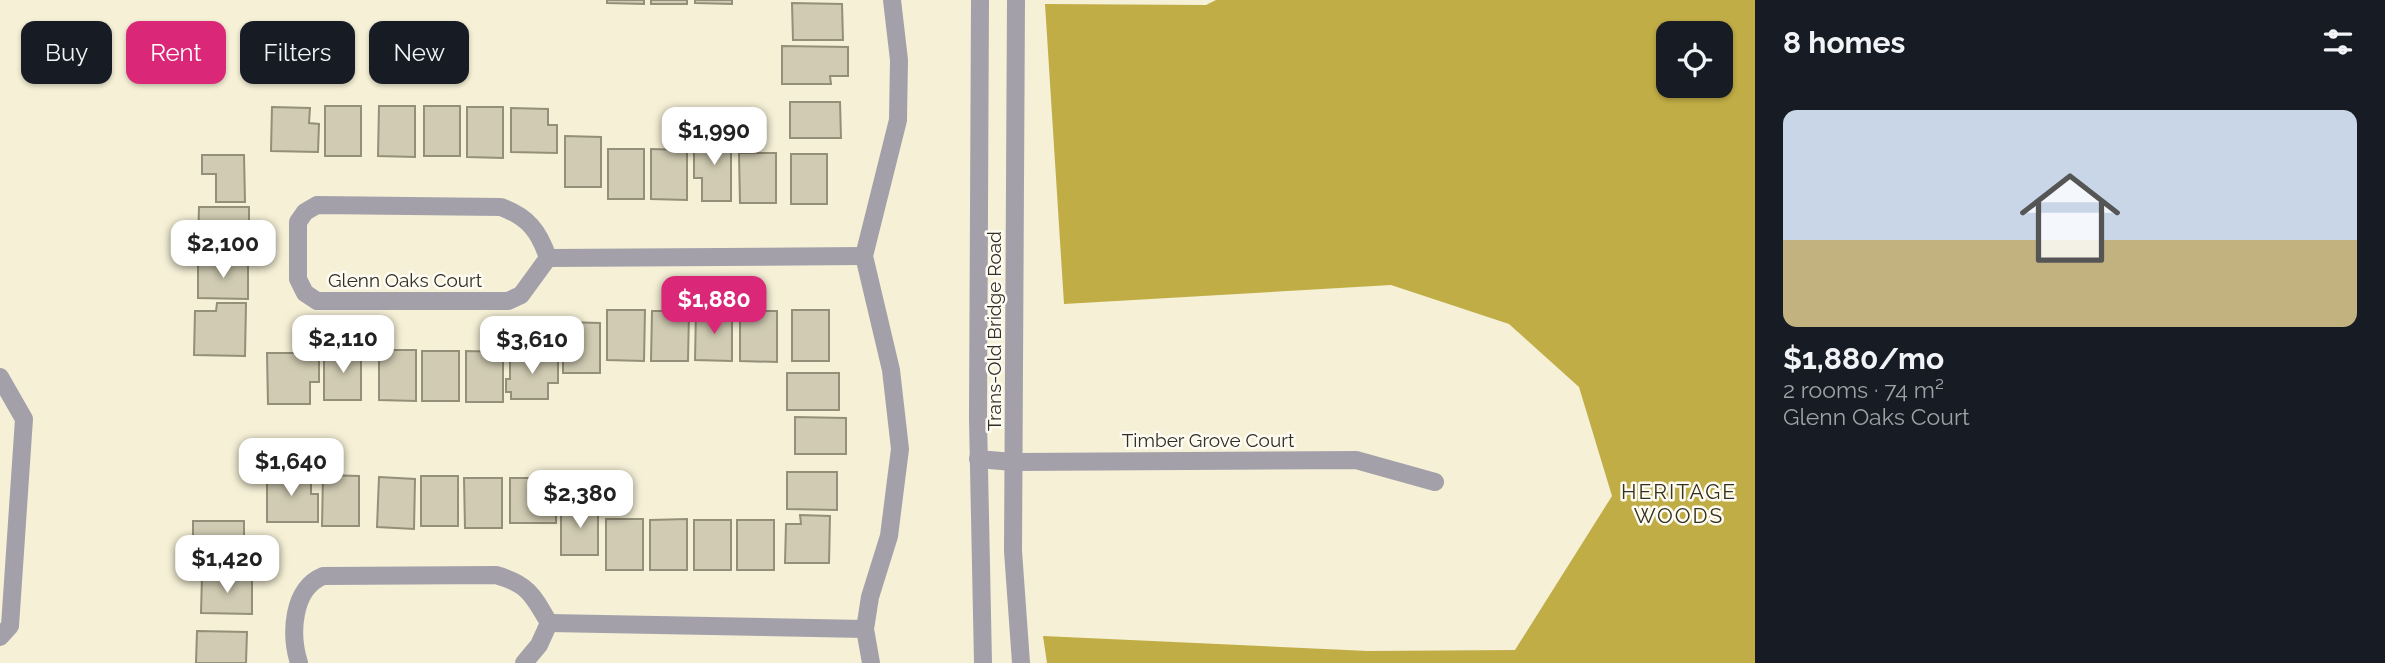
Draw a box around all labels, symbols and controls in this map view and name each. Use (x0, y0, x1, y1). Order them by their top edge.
chip: Buy (21, 21, 112, 84)
chip: Rent (126, 21, 226, 84)
chip: Filters (240, 21, 355, 84)
chip: New (369, 21, 469, 84)
map controls (1656, 21, 1733, 98)
button: locate (1656, 21, 1733, 98)
icon: filters (2319, 23, 2357, 61)
text: 8 homes (1783, 25, 1905, 60)
pin: $1,990 (657, 108, 771, 167)
text: $1,990 (678, 116, 750, 143)
icon: home (2007, 155, 2133, 281)
pin: $2,100 (166, 220, 280, 280)
text: $2,100 (187, 229, 259, 256)
street label: Trans-Old Bridge Road (983, 231, 1005, 431)
street label: Glenn Oaks Court (328, 269, 483, 291)
pin: $1,880 (657, 276, 771, 336)
text: $1,880 (677, 285, 751, 312)
pin: $2,110 (286, 316, 400, 375)
pin: $3,610 (475, 316, 589, 376)
text: $2,110 (308, 324, 378, 351)
text: $3,610 (496, 325, 568, 352)
text: $1,880/mo (1783, 341, 1944, 376)
text: 2 rooms · 74 m² (1783, 376, 1944, 403)
text: Glenn Oaks Court (1783, 403, 1970, 430)
street label: Timber Grove Court (1122, 429, 1295, 451)
pin: $1,640 (234, 438, 348, 498)
text: $1,640 (255, 447, 327, 474)
pin: $2,380 (523, 470, 637, 530)
text: $2,380 (543, 479, 617, 506)
district label: HERITAGE WOODS (1621, 479, 1737, 528)
pin: $1,420 (170, 536, 284, 595)
text: $1,420 (191, 544, 263, 571)

